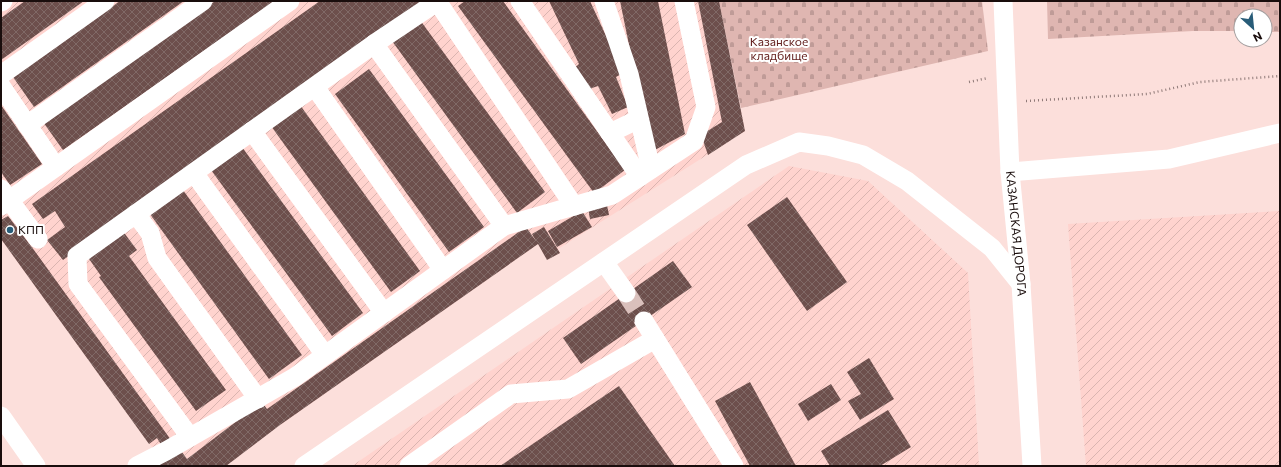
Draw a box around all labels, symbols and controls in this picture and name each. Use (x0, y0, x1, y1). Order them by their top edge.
north arrow (1233, 8, 1273, 48)
text: N (1251, 30, 1264, 45)
park label: Казанское кладбище (750, 34, 808, 62)
street label: КАЗАНСКАЯ ДОРОГА (1004, 170, 1030, 297)
place label: КПП (18, 222, 44, 236)
marker: КПП (5, 225, 15, 235)

